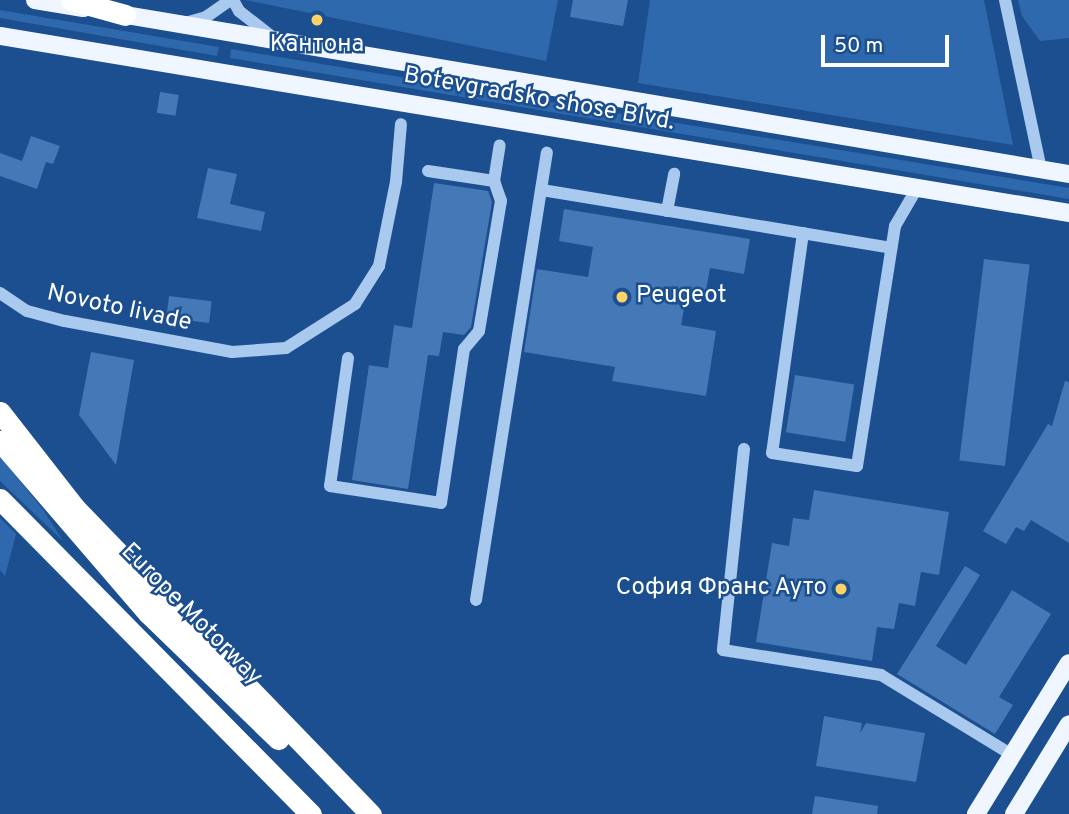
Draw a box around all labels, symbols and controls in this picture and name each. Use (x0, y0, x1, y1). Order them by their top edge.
marker: Кантона (309, 12, 325, 28)
scale bar (824, 21, 952, 65)
place label: Кантона (270, 32, 364, 60)
text: 50 m (834, 33, 883, 60)
street label: Botevgradsko shose Blvd. (401, 62, 677, 138)
street label: Novoto livade (44, 280, 194, 338)
place label: Peugeot (636, 283, 726, 311)
marker: Peugeot (614, 289, 630, 305)
street label: Europe Motorway (114, 538, 268, 692)
place label: София Франс Ауто (615, 575, 827, 603)
marker: София Франс Ауто (833, 581, 849, 597)

